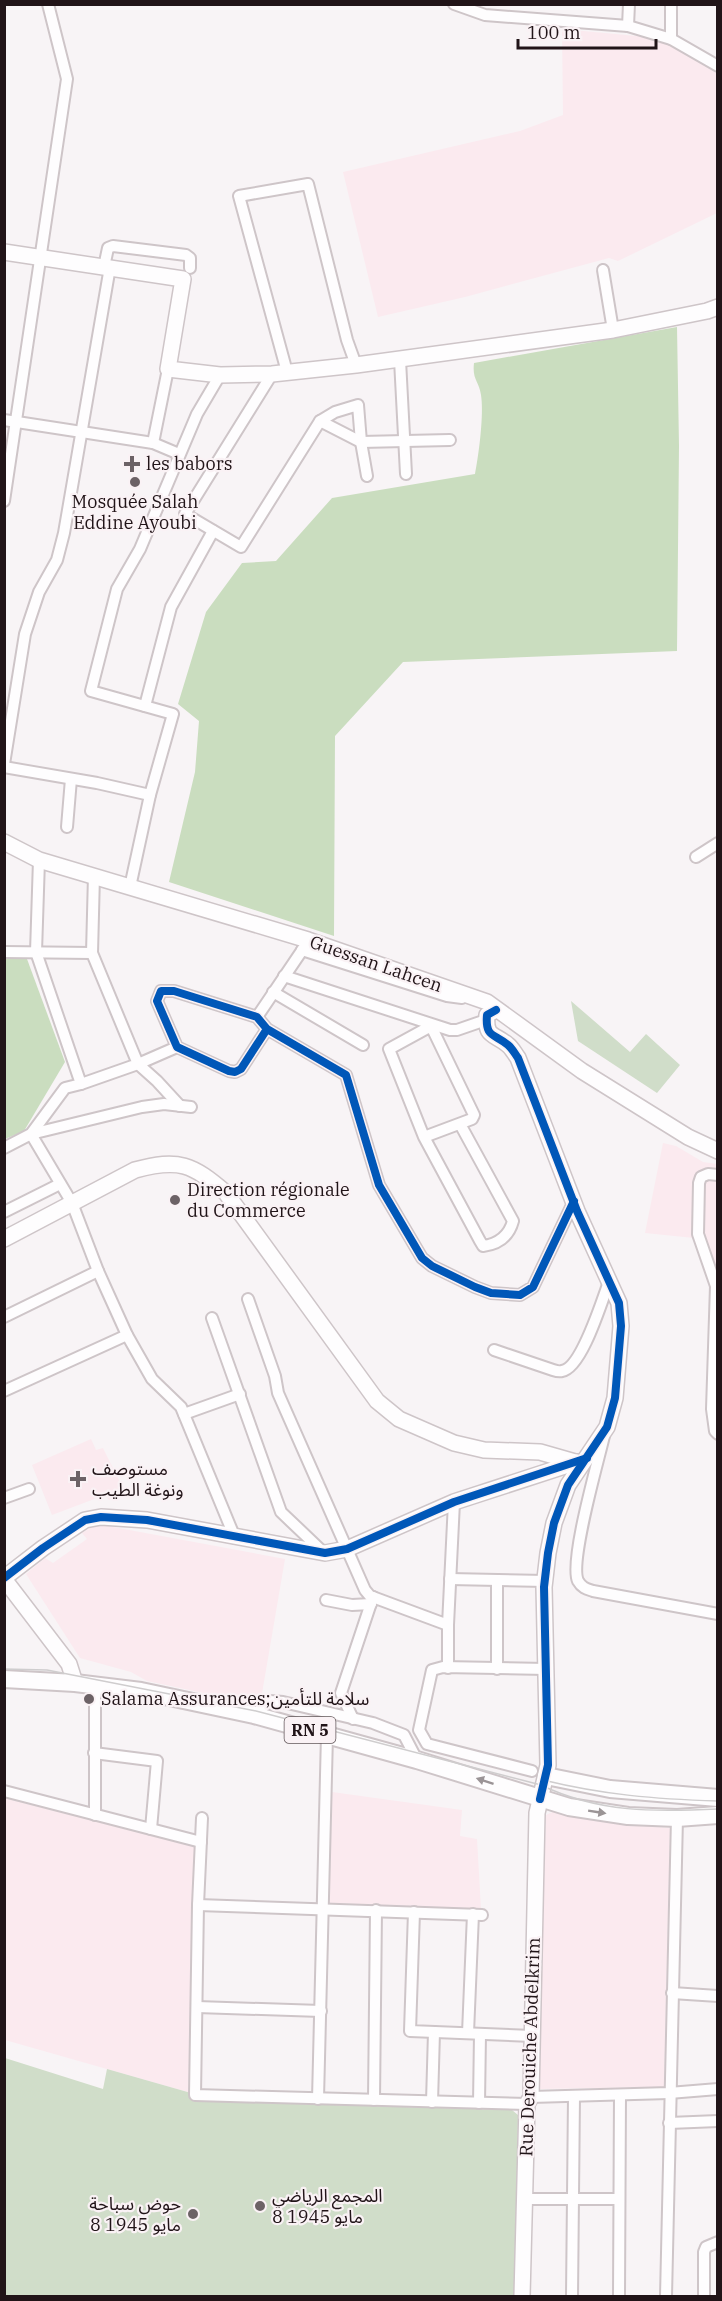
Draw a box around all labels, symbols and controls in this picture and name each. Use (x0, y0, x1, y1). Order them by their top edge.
scale bar (518, 12, 656, 50)
text: 100 m (527, 21, 581, 44)
place label: les babors (146, 452, 232, 475)
marker: les babors (123, 455, 141, 473)
marker: Mosquée Salah Eddine Ayoubi (128, 475, 142, 489)
place label: Mosquée Salah Eddine Ayoubi (72, 490, 198, 534)
street label: Guessan Lahcen (307, 930, 446, 997)
place label: Direction régionale du Commerce (187, 1178, 350, 1222)
marker: Direction régionale du Commerce (168, 1193, 182, 1207)
place label: مستوصف ونوغة الطيب (92, 1457, 184, 1501)
marker: مستوصف ونوغة الطيب (69, 1470, 87, 1488)
place label: Salama Assurances;سلامة للتأمين (101, 1687, 369, 1710)
marker: Salama Assurances;سلامة للتأمين (82, 1692, 96, 1706)
road number: RN 5 (284, 1717, 336, 1743)
one-way arrow (476, 1776, 494, 1785)
one-way arrow (588, 1807, 607, 1816)
street label: Rue Derouiche Abdelkrim (514, 1937, 545, 2157)
place label: المجمع الرياضي 8 مايو 1945 (272, 2184, 383, 2228)
place label: حوض سباحة 8 مايو 1945 (89, 2192, 181, 2236)
marker: المجمع الرياضي 8 مايو 1945 (253, 2199, 267, 2213)
marker: حوض سباحة 8 مايو 1945 (186, 2207, 200, 2221)

